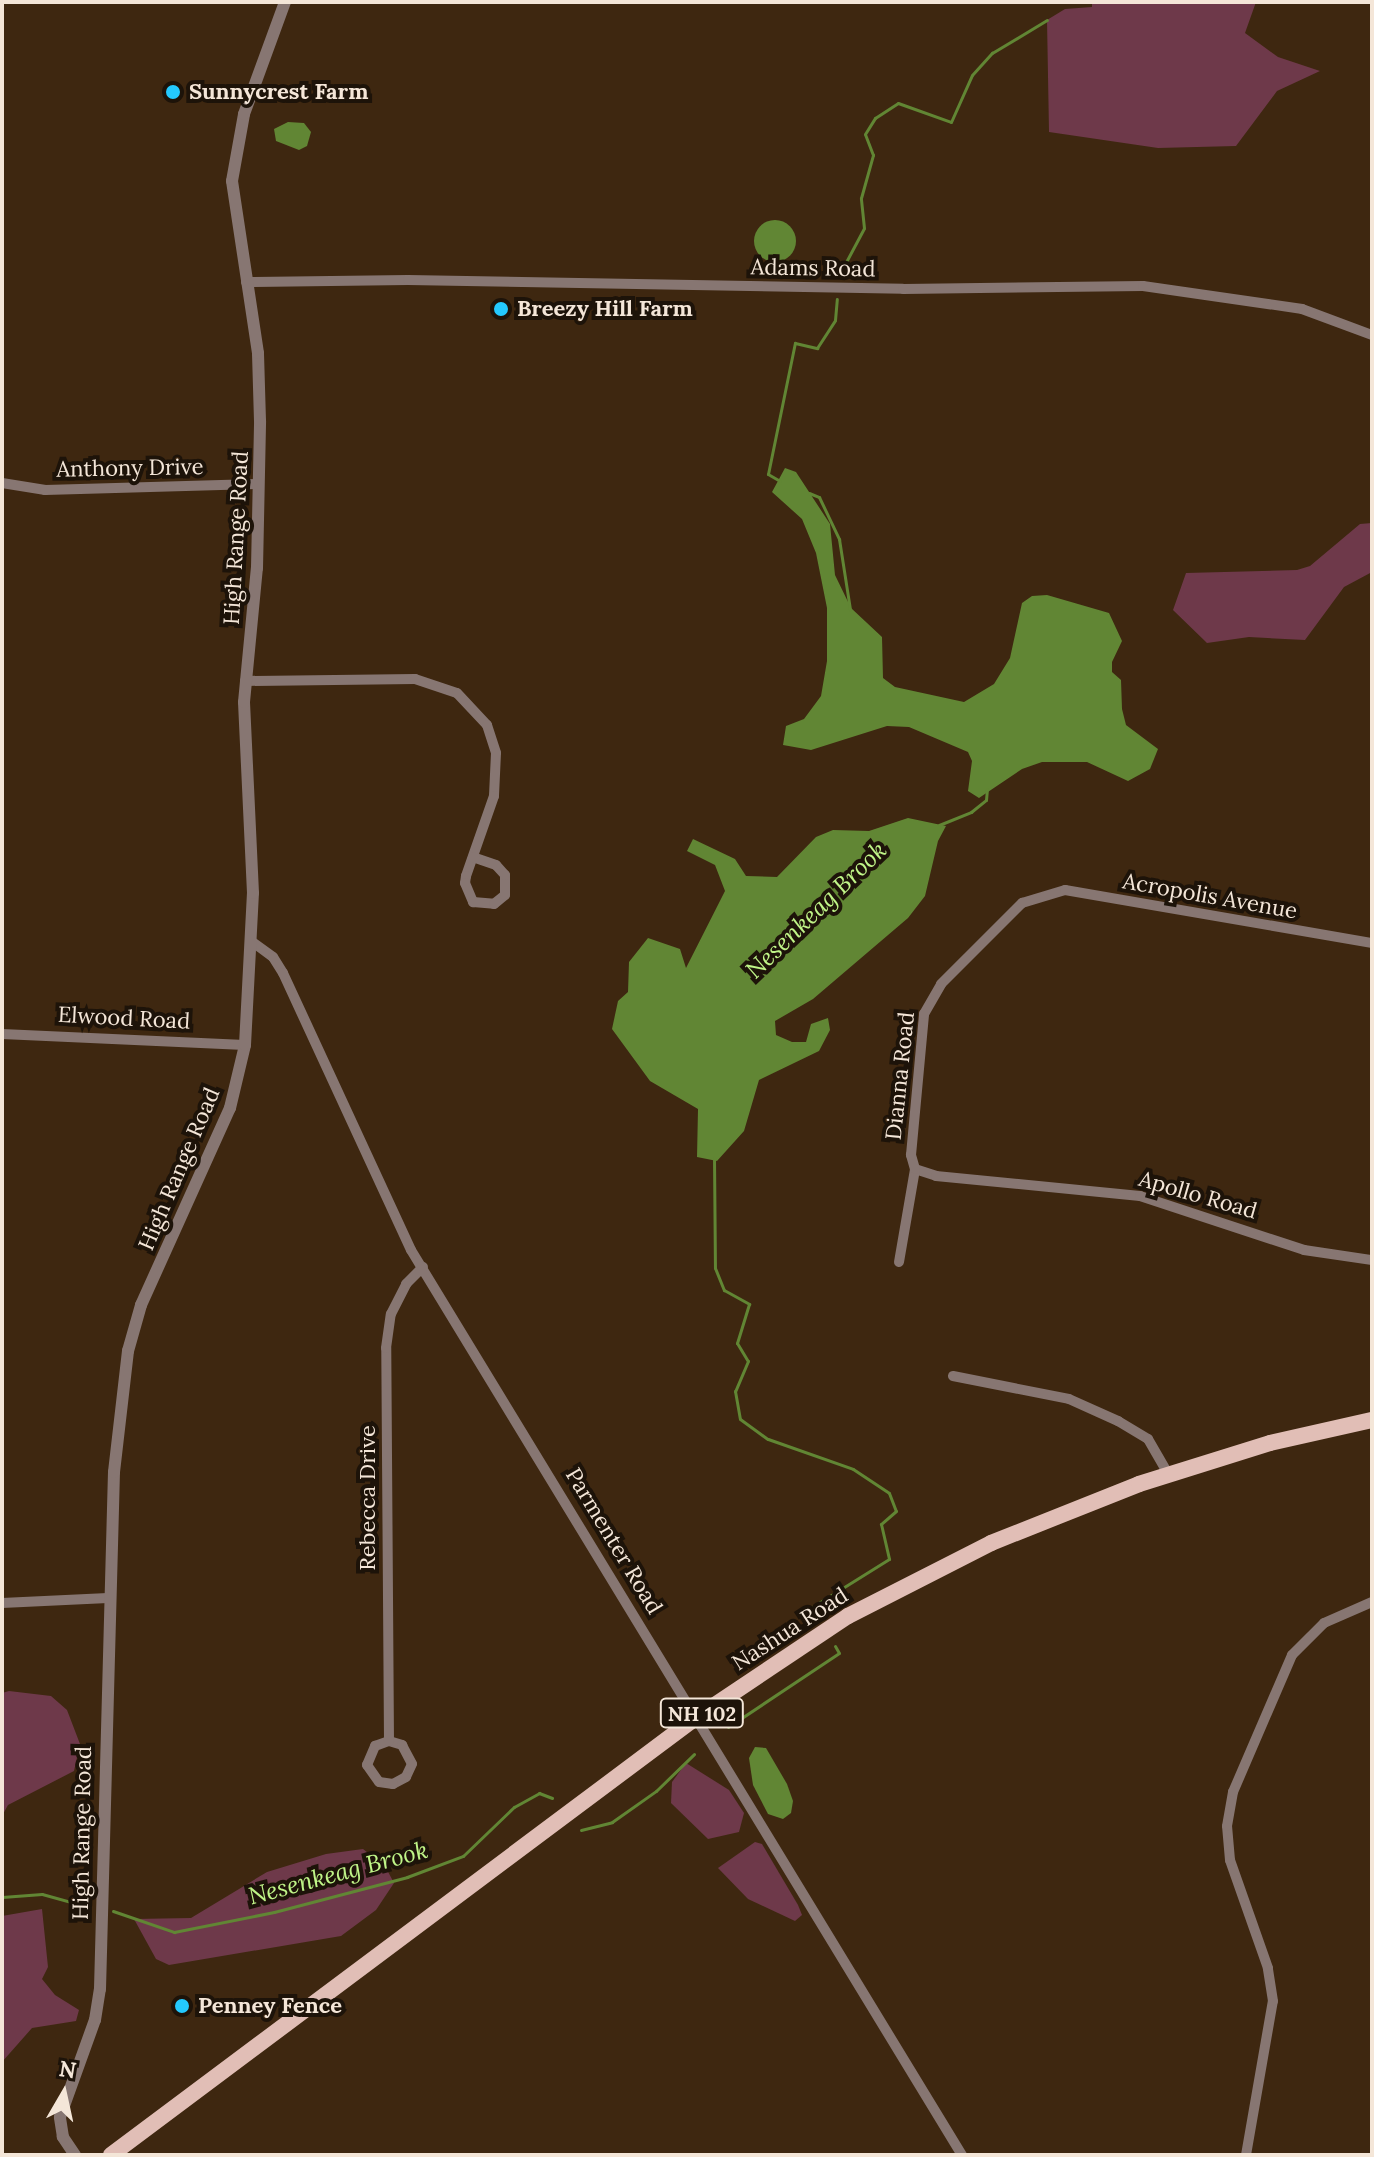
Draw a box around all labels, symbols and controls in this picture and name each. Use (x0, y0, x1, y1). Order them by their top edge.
place label: Sunnycrest Farm (189, 79, 368, 105)
marker: Sunnycrest Farm (164, 83, 182, 101)
street label: Adams Road (750, 254, 876, 282)
place label: Breezy Hill Farm (517, 296, 693, 322)
marker: Breezy Hill Farm (492, 300, 510, 318)
street label: High Range Road (218, 450, 254, 626)
street label: Anthony Drive (56, 454, 204, 482)
water label: Nesenkeag Brook (740, 836, 892, 984)
street label: Acropolis Avenue (1121, 868, 1299, 924)
street label: Elwood Road (57, 1001, 191, 1035)
street label: Dianna Road (880, 1011, 920, 1141)
street label: High Range Road (133, 1084, 225, 1254)
street label: Apollo Road (1136, 1166, 1260, 1224)
street label: Rebecca Drive (355, 1425, 381, 1571)
street label: Parmenter Road (560, 1463, 668, 1619)
street label: Nashua Road (727, 1582, 853, 1676)
road number: NH 102 (658, 1697, 746, 1729)
street label: High Range Road (67, 1746, 97, 1920)
water label: Nesenkeag Brook (245, 1835, 431, 1911)
place label: Penney Fence (198, 1993, 342, 2019)
marker: Penney Fence (173, 1997, 191, 2015)
north arrow (24, 2053, 104, 2133)
text: N (57, 2054, 78, 2084)

